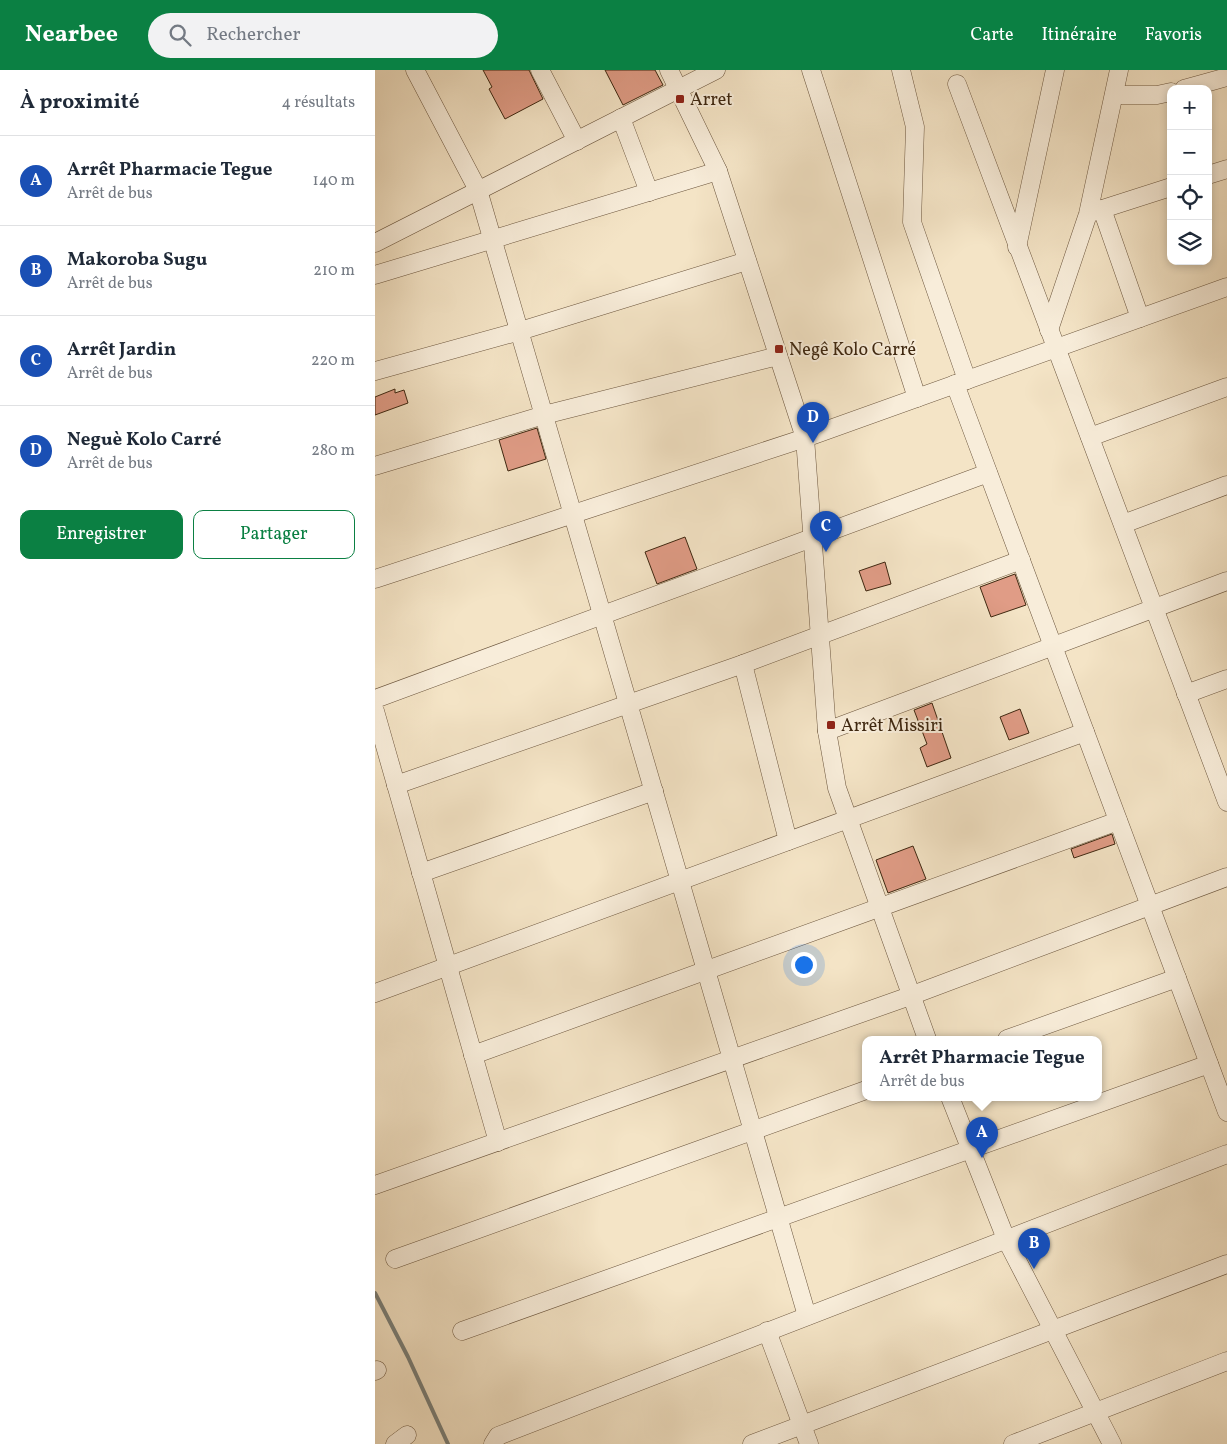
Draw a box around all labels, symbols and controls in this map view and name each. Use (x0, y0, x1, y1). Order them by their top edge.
search box (148, 13, 498, 58)
text: Nearbee (25, 18, 118, 52)
icon: search (166, 21, 194, 49)
text: Rechercher (206, 22, 300, 48)
text: Carte (970, 23, 1013, 48)
text: Itinéraire (1041, 23, 1117, 48)
text: Favoris (1145, 23, 1202, 48)
map controls (1167, 85, 1212, 265)
button: + (1167, 85, 1212, 130)
text: À proximité (20, 88, 139, 117)
place label: Arret (690, 88, 733, 113)
text: 4 résultats (281, 92, 355, 114)
marker: Arret (674, 93, 686, 105)
button: − (1167, 130, 1212, 175)
text: Arrêt Pharmacie Tegue (67, 157, 273, 183)
text: A (30, 170, 42, 192)
text: 140 m (313, 170, 355, 192)
button: locate (1167, 175, 1212, 220)
text: Arrêt de bus (67, 183, 153, 205)
button: layers (1167, 220, 1212, 265)
text: Makoroba Sugu (67, 247, 207, 273)
text: B (31, 260, 41, 282)
text: 210 m (313, 260, 355, 282)
text: Arrêt de bus (67, 273, 153, 295)
text: Arrêt Jardin (67, 337, 176, 363)
place label: Negê Kolo Carré (789, 338, 916, 363)
marker: Negê Kolo Carré (773, 343, 785, 355)
text: C (31, 350, 41, 372)
text: 220 m (311, 350, 355, 372)
text: Arrêt de bus (67, 363, 153, 385)
pin: D (797, 402, 829, 443)
text: Neguè Kolo Carré (67, 427, 221, 453)
text: D (30, 440, 42, 462)
text: 280 m (311, 440, 355, 462)
text: Arrêt de bus (67, 453, 153, 475)
button: Enregistrer (20, 510, 183, 559)
button: Partager (193, 510, 355, 559)
pin: C (810, 511, 842, 552)
place label: Arrêt Missiri (841, 714, 943, 739)
marker: Arrêt Missiri (825, 719, 837, 731)
your location (791, 952, 817, 978)
popup (862, 1036, 1102, 1101)
text: Arrêt Pharmacie Tegue (879, 1045, 1085, 1071)
text: Arrêt de bus (879, 1071, 965, 1093)
pin: A (966, 1117, 998, 1158)
pin: B (1018, 1228, 1050, 1269)

